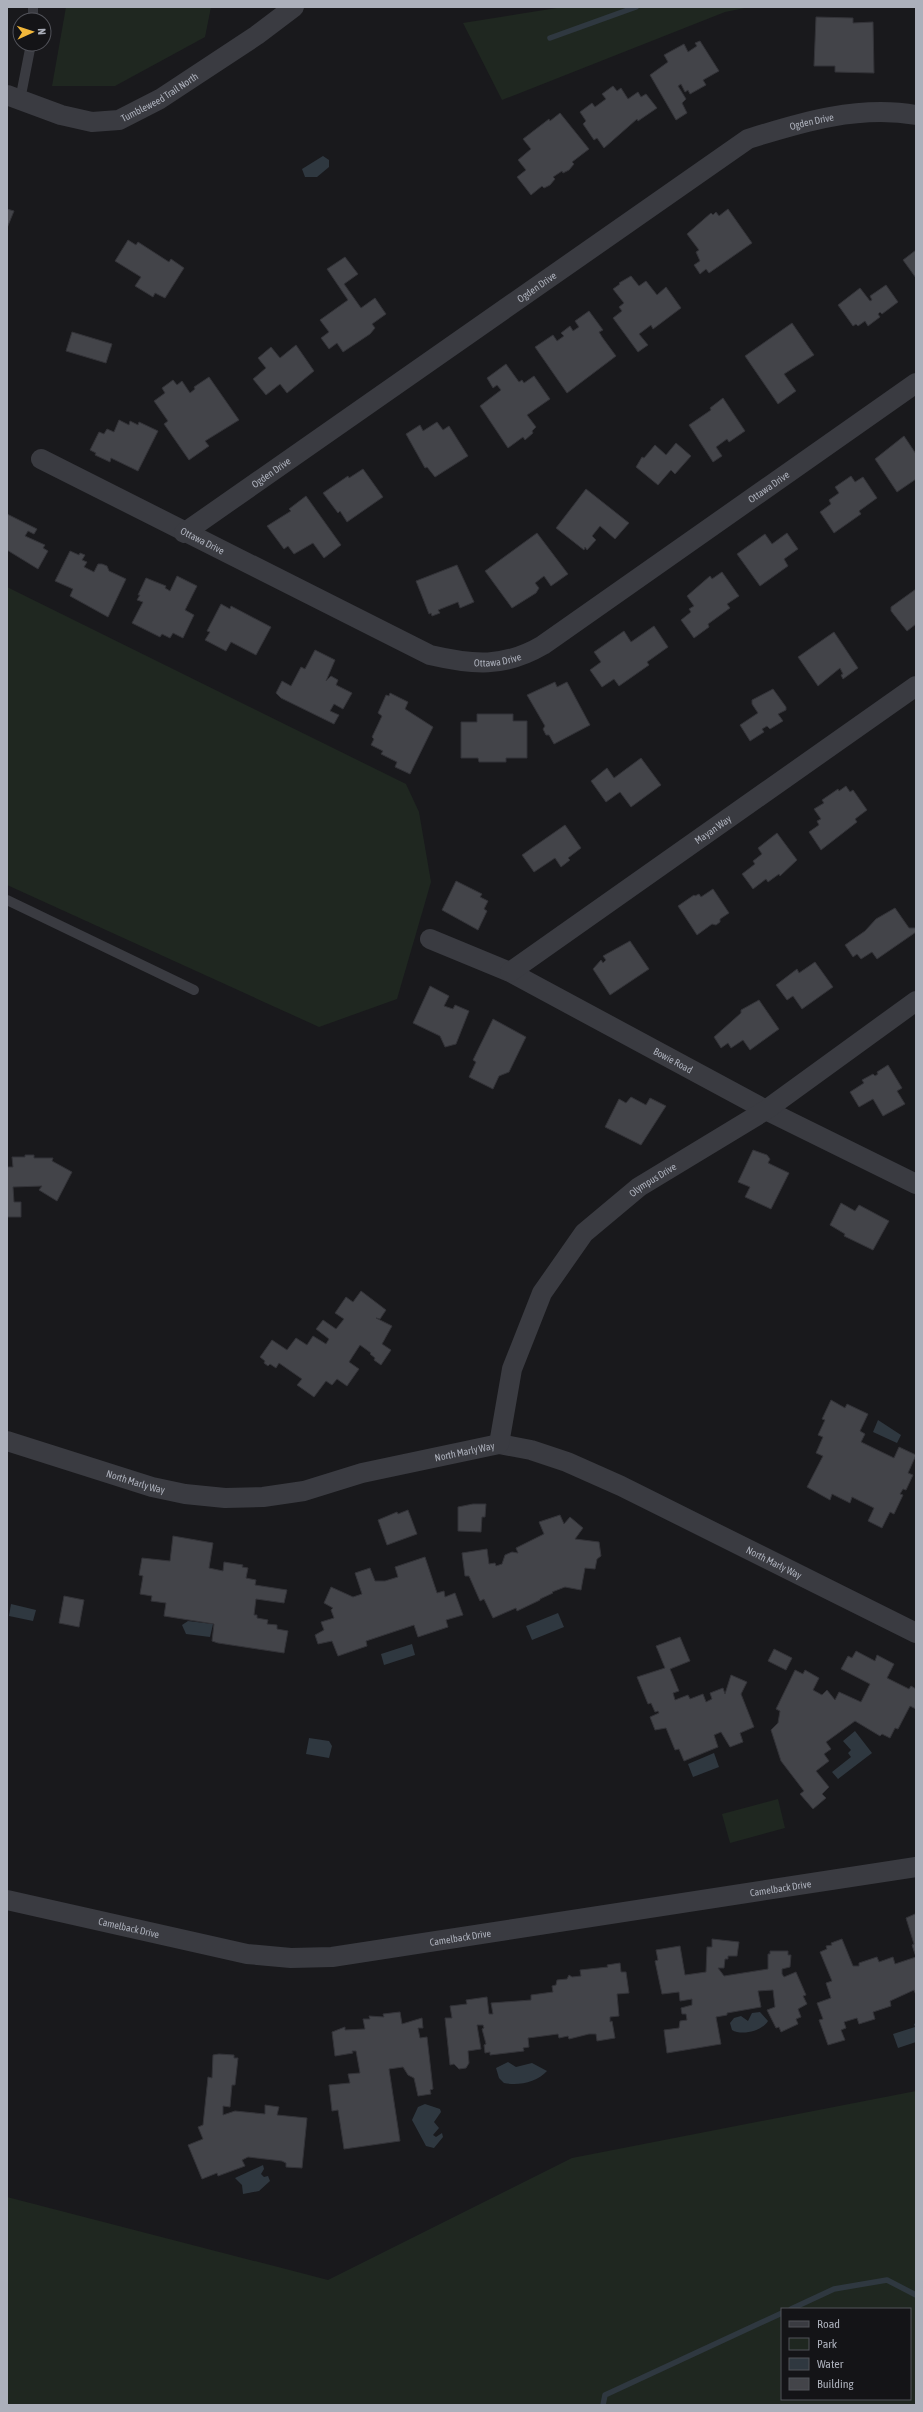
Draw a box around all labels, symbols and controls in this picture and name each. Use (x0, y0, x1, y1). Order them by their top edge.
north arrow (12, 12, 52, 52)
text: N (36, 28, 48, 35)
street label: Tumbleweed Trail North (119, 70, 200, 124)
street label: Ogden Drive (788, 111, 835, 132)
street label: Ogden Drive (515, 270, 559, 305)
street label: Ogden Drive (250, 455, 293, 490)
street label: Ottawa Drive (746, 469, 792, 505)
street label: Ottawa Drive (179, 525, 227, 557)
street label: Ottawa Drive (474, 651, 523, 669)
street label: Mayan Way (693, 813, 733, 846)
street label: Bowie Road (652, 1045, 695, 1076)
street label: Olympus Drive (627, 1161, 678, 1199)
street label: North Marly Way (434, 1440, 495, 1463)
street label: North Marly Way (105, 1468, 166, 1496)
street label: North Marly Way (744, 1544, 804, 1581)
street label: Camelback Drive (749, 1878, 812, 1899)
street label: Camelback Drive (97, 1916, 161, 1940)
street label: Camelback Drive (429, 1928, 492, 1948)
legend (781, 2308, 911, 2400)
text: Road (817, 2317, 840, 2331)
text: Park (817, 2337, 838, 2351)
text: Water (817, 2357, 844, 2371)
text: Building (817, 2377, 855, 2391)

